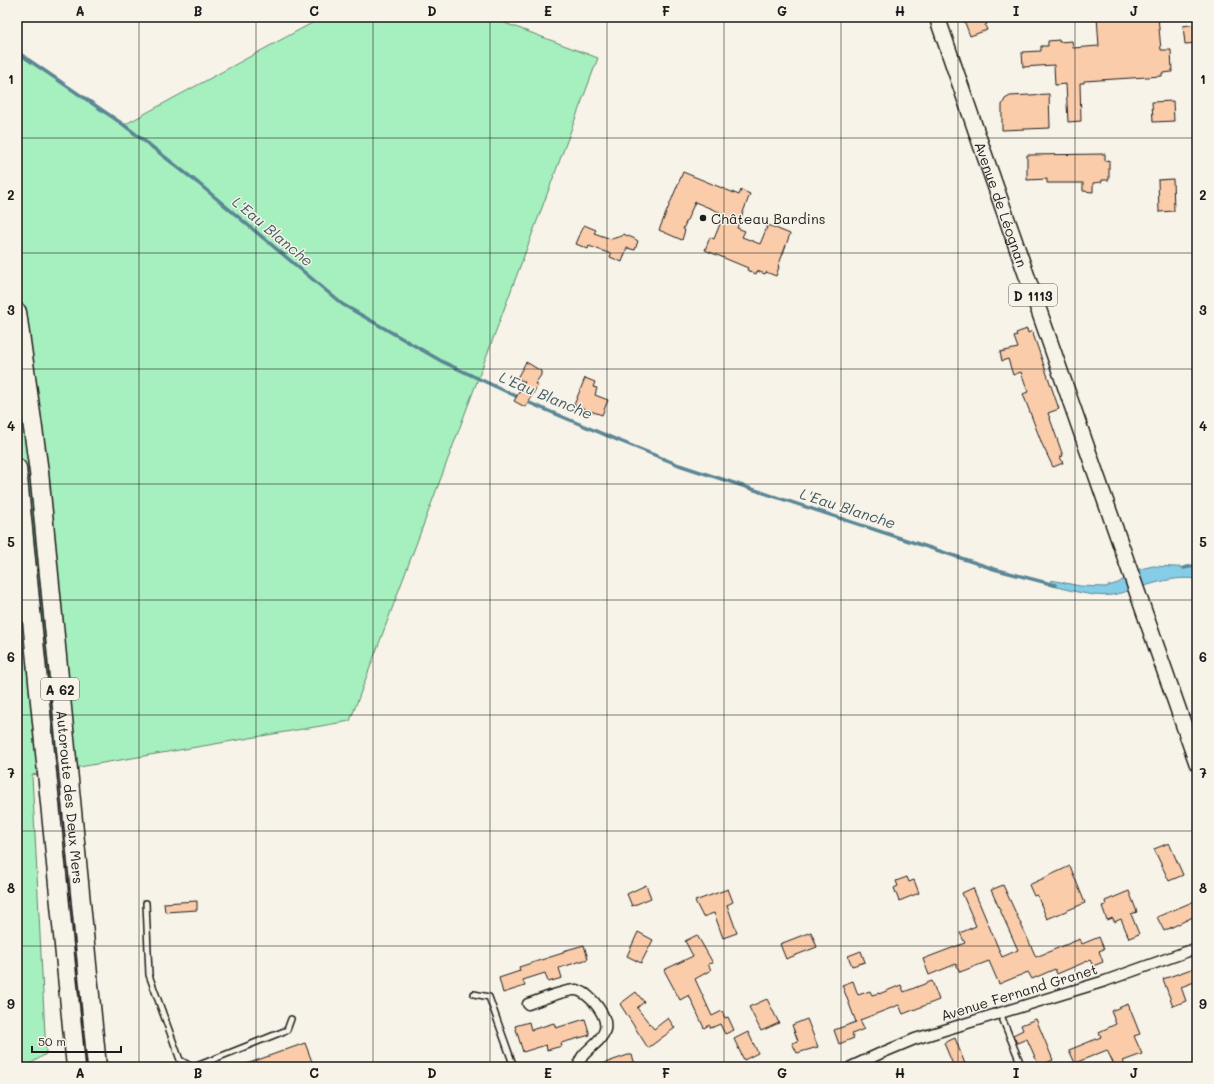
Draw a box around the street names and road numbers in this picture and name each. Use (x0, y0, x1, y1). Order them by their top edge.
street label: Avenue de Léognan (971, 139, 1032, 269)
road number: D 1113 (1009, 284, 1057, 306)
road number: A 62 (41, 678, 79, 700)
street label: Autoroute des Deux Mers (53, 709, 89, 885)
street label: Avenue Fernand Granet (938, 959, 1100, 1025)

